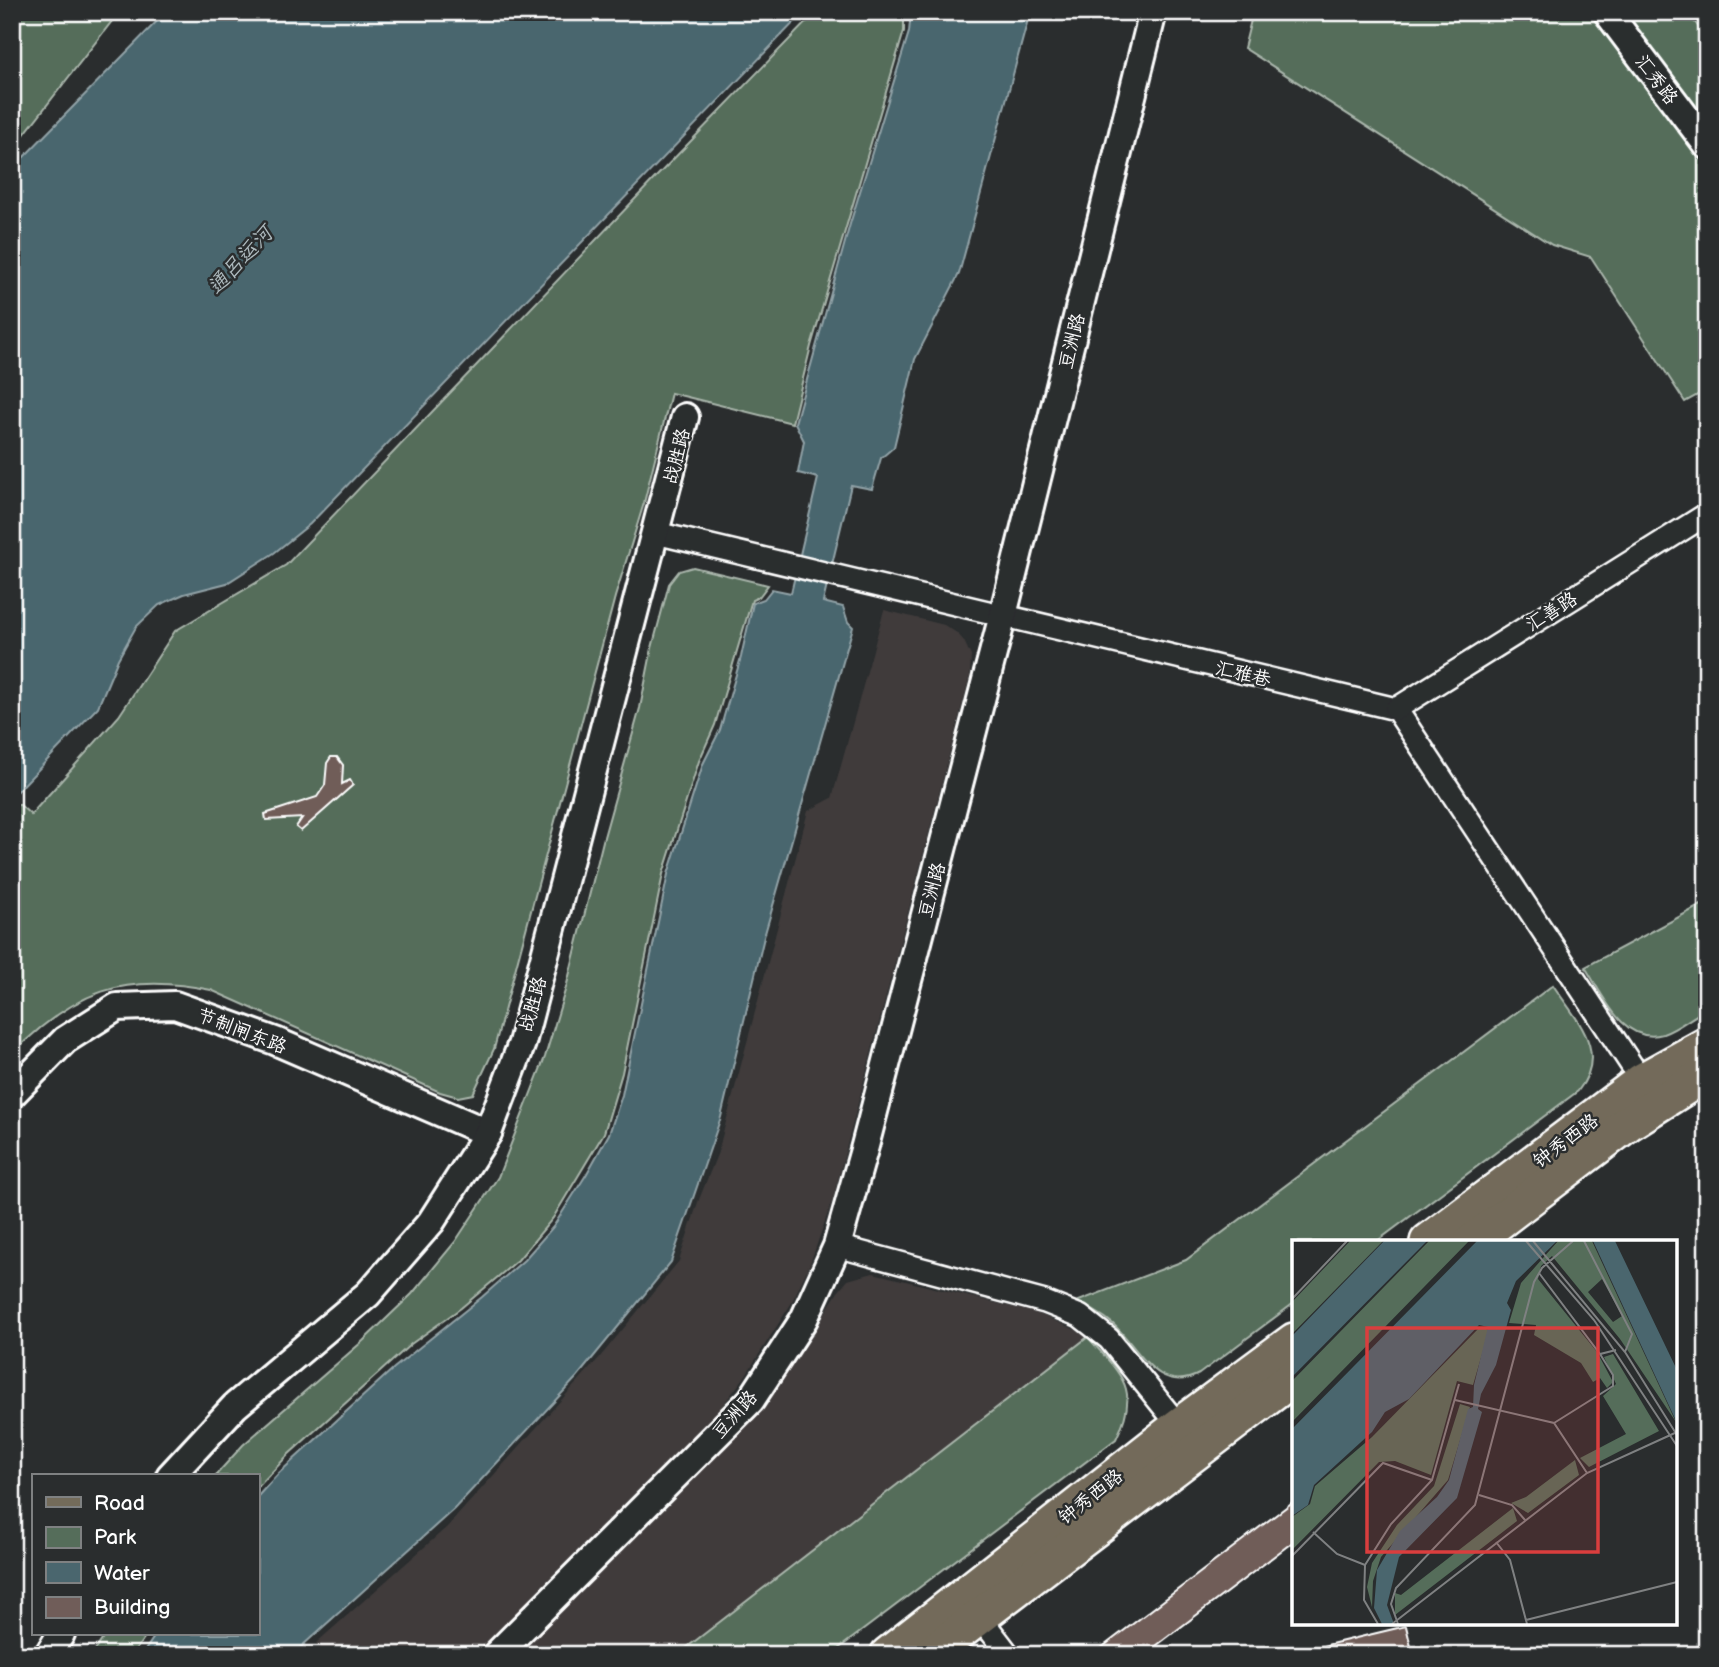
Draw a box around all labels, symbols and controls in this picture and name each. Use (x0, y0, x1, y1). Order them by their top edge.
street label: 汇秀路 (1629, 50, 1682, 110)
water label: 通吕运河 (203, 219, 280, 300)
street label: 豆洲路 (1054, 311, 1091, 372)
street label: 战胜路 (659, 426, 696, 487)
street label: 汇善路 (1522, 587, 1582, 637)
street label: 汇雅巷 (1212, 657, 1273, 692)
street label: 豆洲路 (914, 860, 951, 921)
street label: 战胜路 (515, 974, 552, 1035)
street label: 节制闸东路 (193, 1004, 290, 1059)
street label: 钟秀西路 (1529, 1109, 1603, 1173)
inset map (1292, 1240, 1677, 1625)
street label: 豆洲路 (707, 1386, 763, 1444)
street label: 钟秀西路 (1054, 1465, 1128, 1530)
legend (32, 1474, 259, 1636)
text: Road (94, 1491, 145, 1516)
text: Park (94, 1525, 137, 1550)
text: Water (94, 1561, 150, 1586)
text: Building (94, 1595, 170, 1620)

